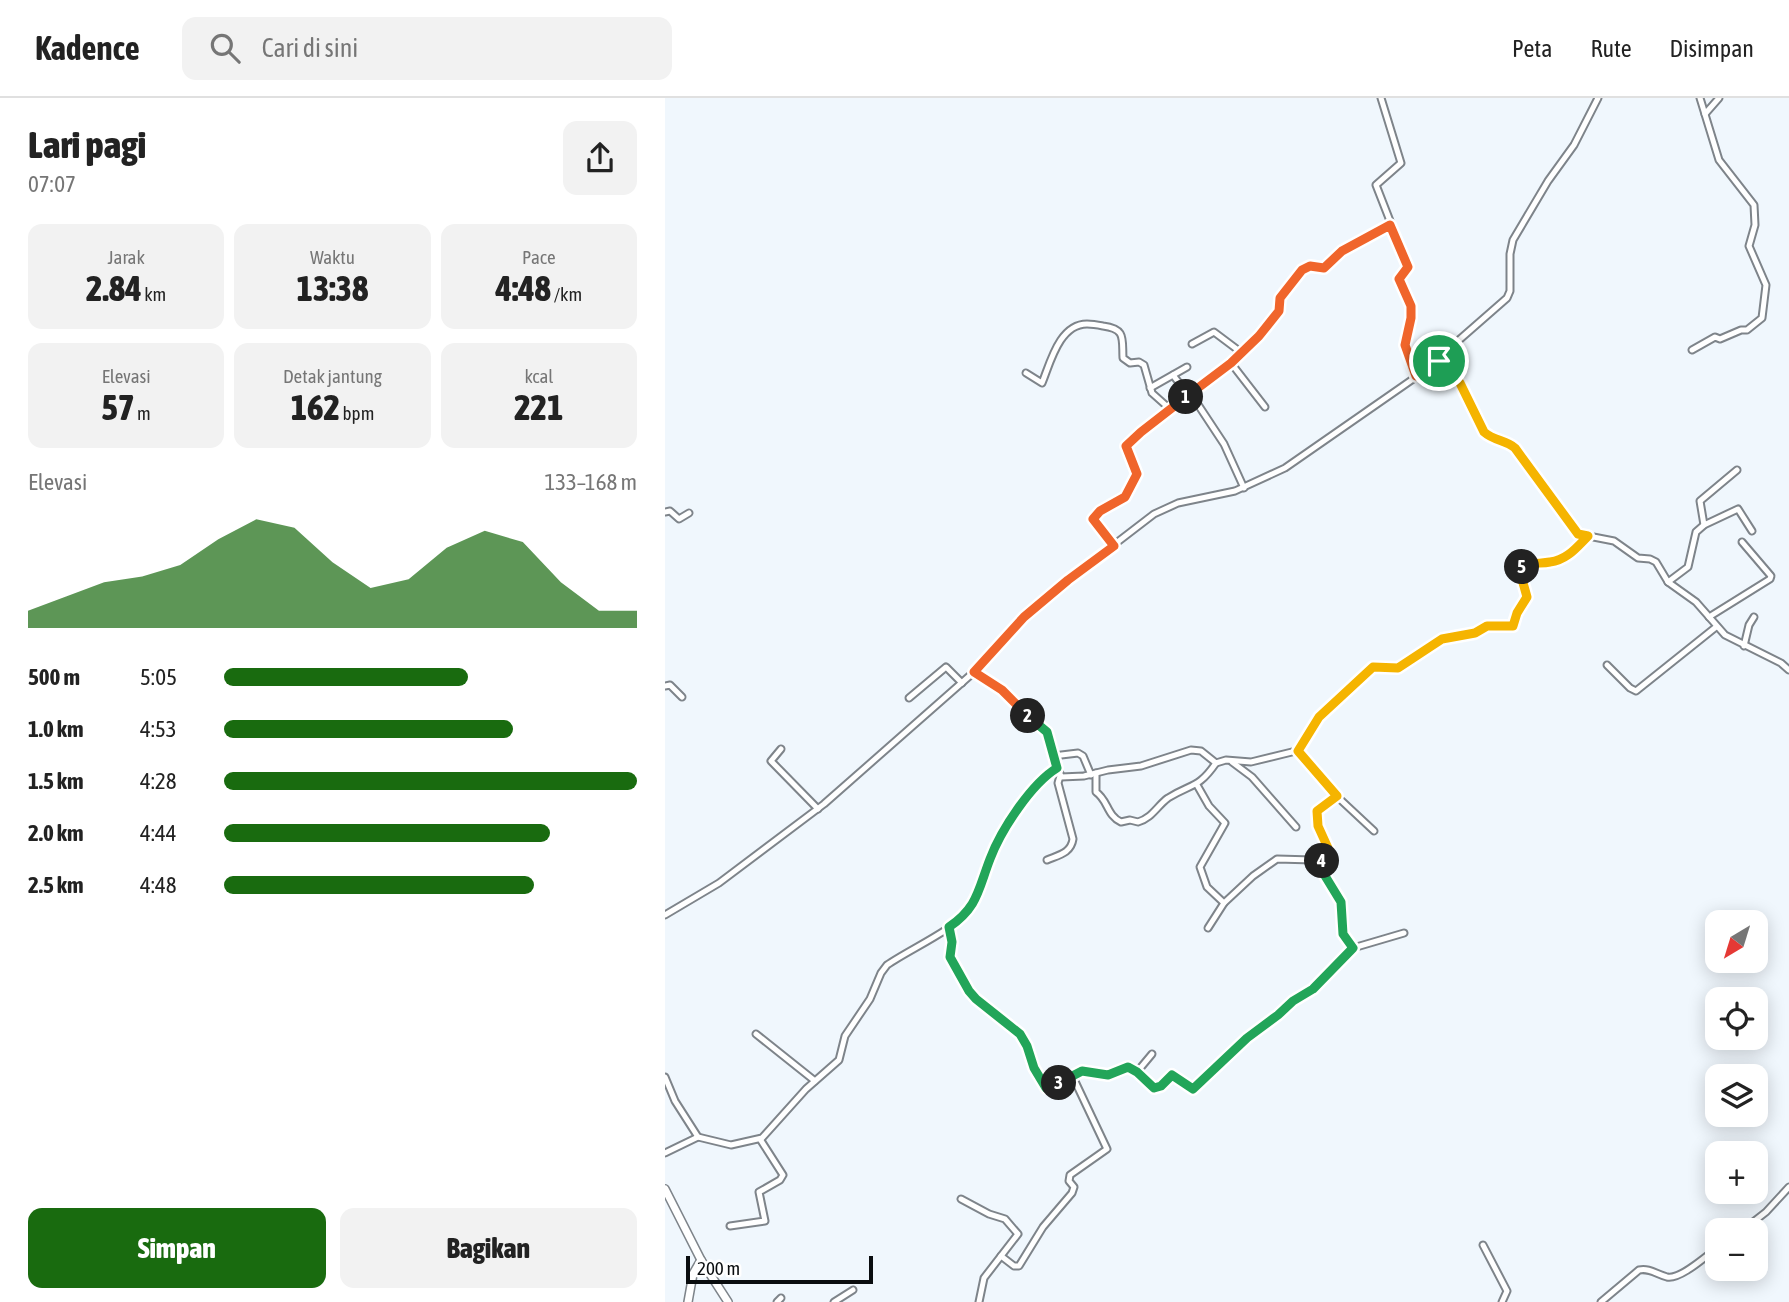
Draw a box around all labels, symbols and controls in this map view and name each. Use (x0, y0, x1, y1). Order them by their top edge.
search box (182, 17, 672, 80)
text: Kadence (35, 29, 140, 67)
icon: search (206, 29, 244, 67)
text: Cari di sini (262, 33, 358, 63)
text: Peta (1512, 35, 1552, 62)
text: Rute (1590, 35, 1632, 62)
text: Disimpan (1670, 35, 1754, 62)
button: share (563, 121, 637, 195)
text: Lari pagi (28, 123, 146, 166)
text: 07:07 (28, 171, 76, 197)
text: Jarak (107, 246, 145, 268)
text: Waktu (310, 246, 355, 268)
text: Pace (522, 246, 556, 268)
text: 2.84 (86, 268, 142, 308)
text: 13:38 (296, 268, 369, 308)
text: 4:48 (495, 268, 551, 308)
text: km (142, 283, 166, 305)
text: /km (551, 283, 582, 305)
pin (1409, 331, 1469, 391)
icon: arrive (1420, 342, 1458, 380)
text: Elevasi (102, 365, 151, 387)
text: Detak jantung (283, 365, 382, 387)
text: kcal (524, 365, 553, 387)
pin: 1 (1169, 380, 1203, 414)
text: 1 (1181, 385, 1190, 407)
text: 57 (102, 387, 134, 427)
text: 162 (291, 387, 340, 427)
text: 221 (514, 387, 564, 427)
text: m (134, 402, 151, 424)
text: bpm (340, 402, 374, 424)
text: Elevasi (28, 469, 87, 495)
text: 133–168 m (544, 469, 637, 495)
pin: 5 (1505, 550, 1539, 584)
text: 5 (1517, 555, 1526, 577)
text: 500 m (28, 664, 80, 690)
text: 5:05 (140, 664, 177, 690)
pin: 2 (1011, 698, 1045, 734)
text: 2 (1023, 704, 1032, 726)
text: 1.0 km (28, 716, 84, 742)
text: 4:53 (140, 716, 177, 742)
text: 1.5 km (28, 768, 84, 794)
text: 4:28 (140, 768, 177, 794)
text: 2.0 km (28, 820, 84, 846)
text: 4:44 (140, 820, 177, 846)
pin: 4 (1305, 844, 1339, 878)
text: 4 (1317, 849, 1326, 871)
text: 2.5 km (28, 872, 84, 898)
text: 4:48 (140, 872, 177, 898)
north arrow (1705, 910, 1767, 973)
map controls (1705, 910, 1768, 1281)
button: locate (1705, 987, 1768, 1050)
button: layers (1705, 1064, 1768, 1127)
pin: 3 (1041, 1066, 1077, 1100)
text: 3 (1054, 1071, 1063, 1093)
button: + (1705, 1141, 1768, 1204)
button: Simpan (28, 1208, 326, 1288)
button: Bagikan (340, 1208, 637, 1288)
button: − (1705, 1218, 1768, 1281)
scale bar (686, 1253, 873, 1285)
text: 200 m (697, 1257, 740, 1279)

